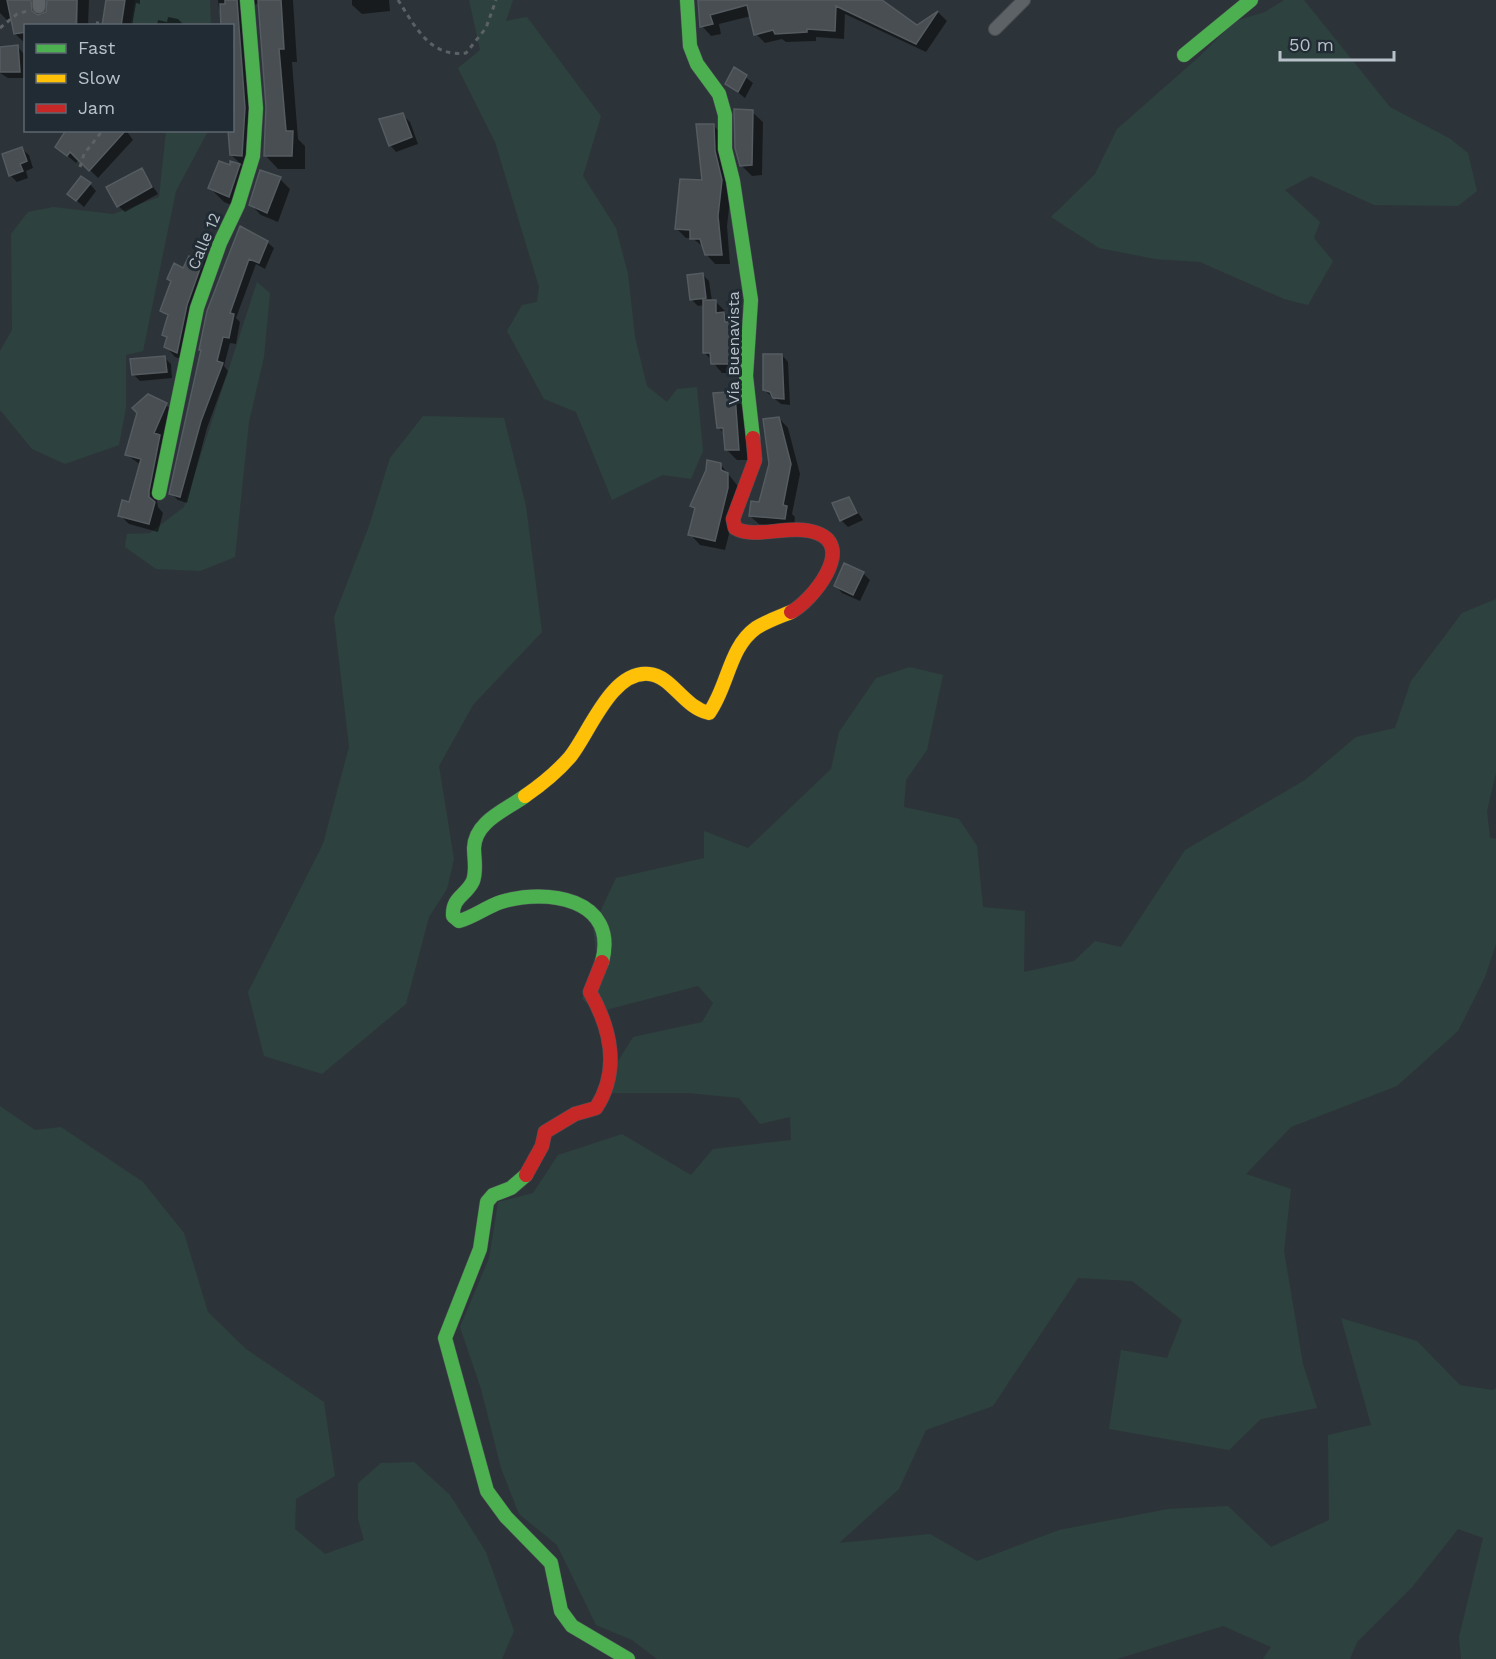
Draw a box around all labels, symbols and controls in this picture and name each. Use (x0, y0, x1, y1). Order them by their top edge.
legend (24, 24, 234, 132)
scale bar (1280, 24, 1394, 62)
text: 50 m (1289, 34, 1334, 55)
text: Fast (78, 37, 116, 58)
text: Slow (78, 67, 121, 88)
text: Jam (78, 97, 115, 118)
street label: Calle 12 (184, 210, 224, 272)
street label: Vía Buenavista (724, 291, 743, 405)

